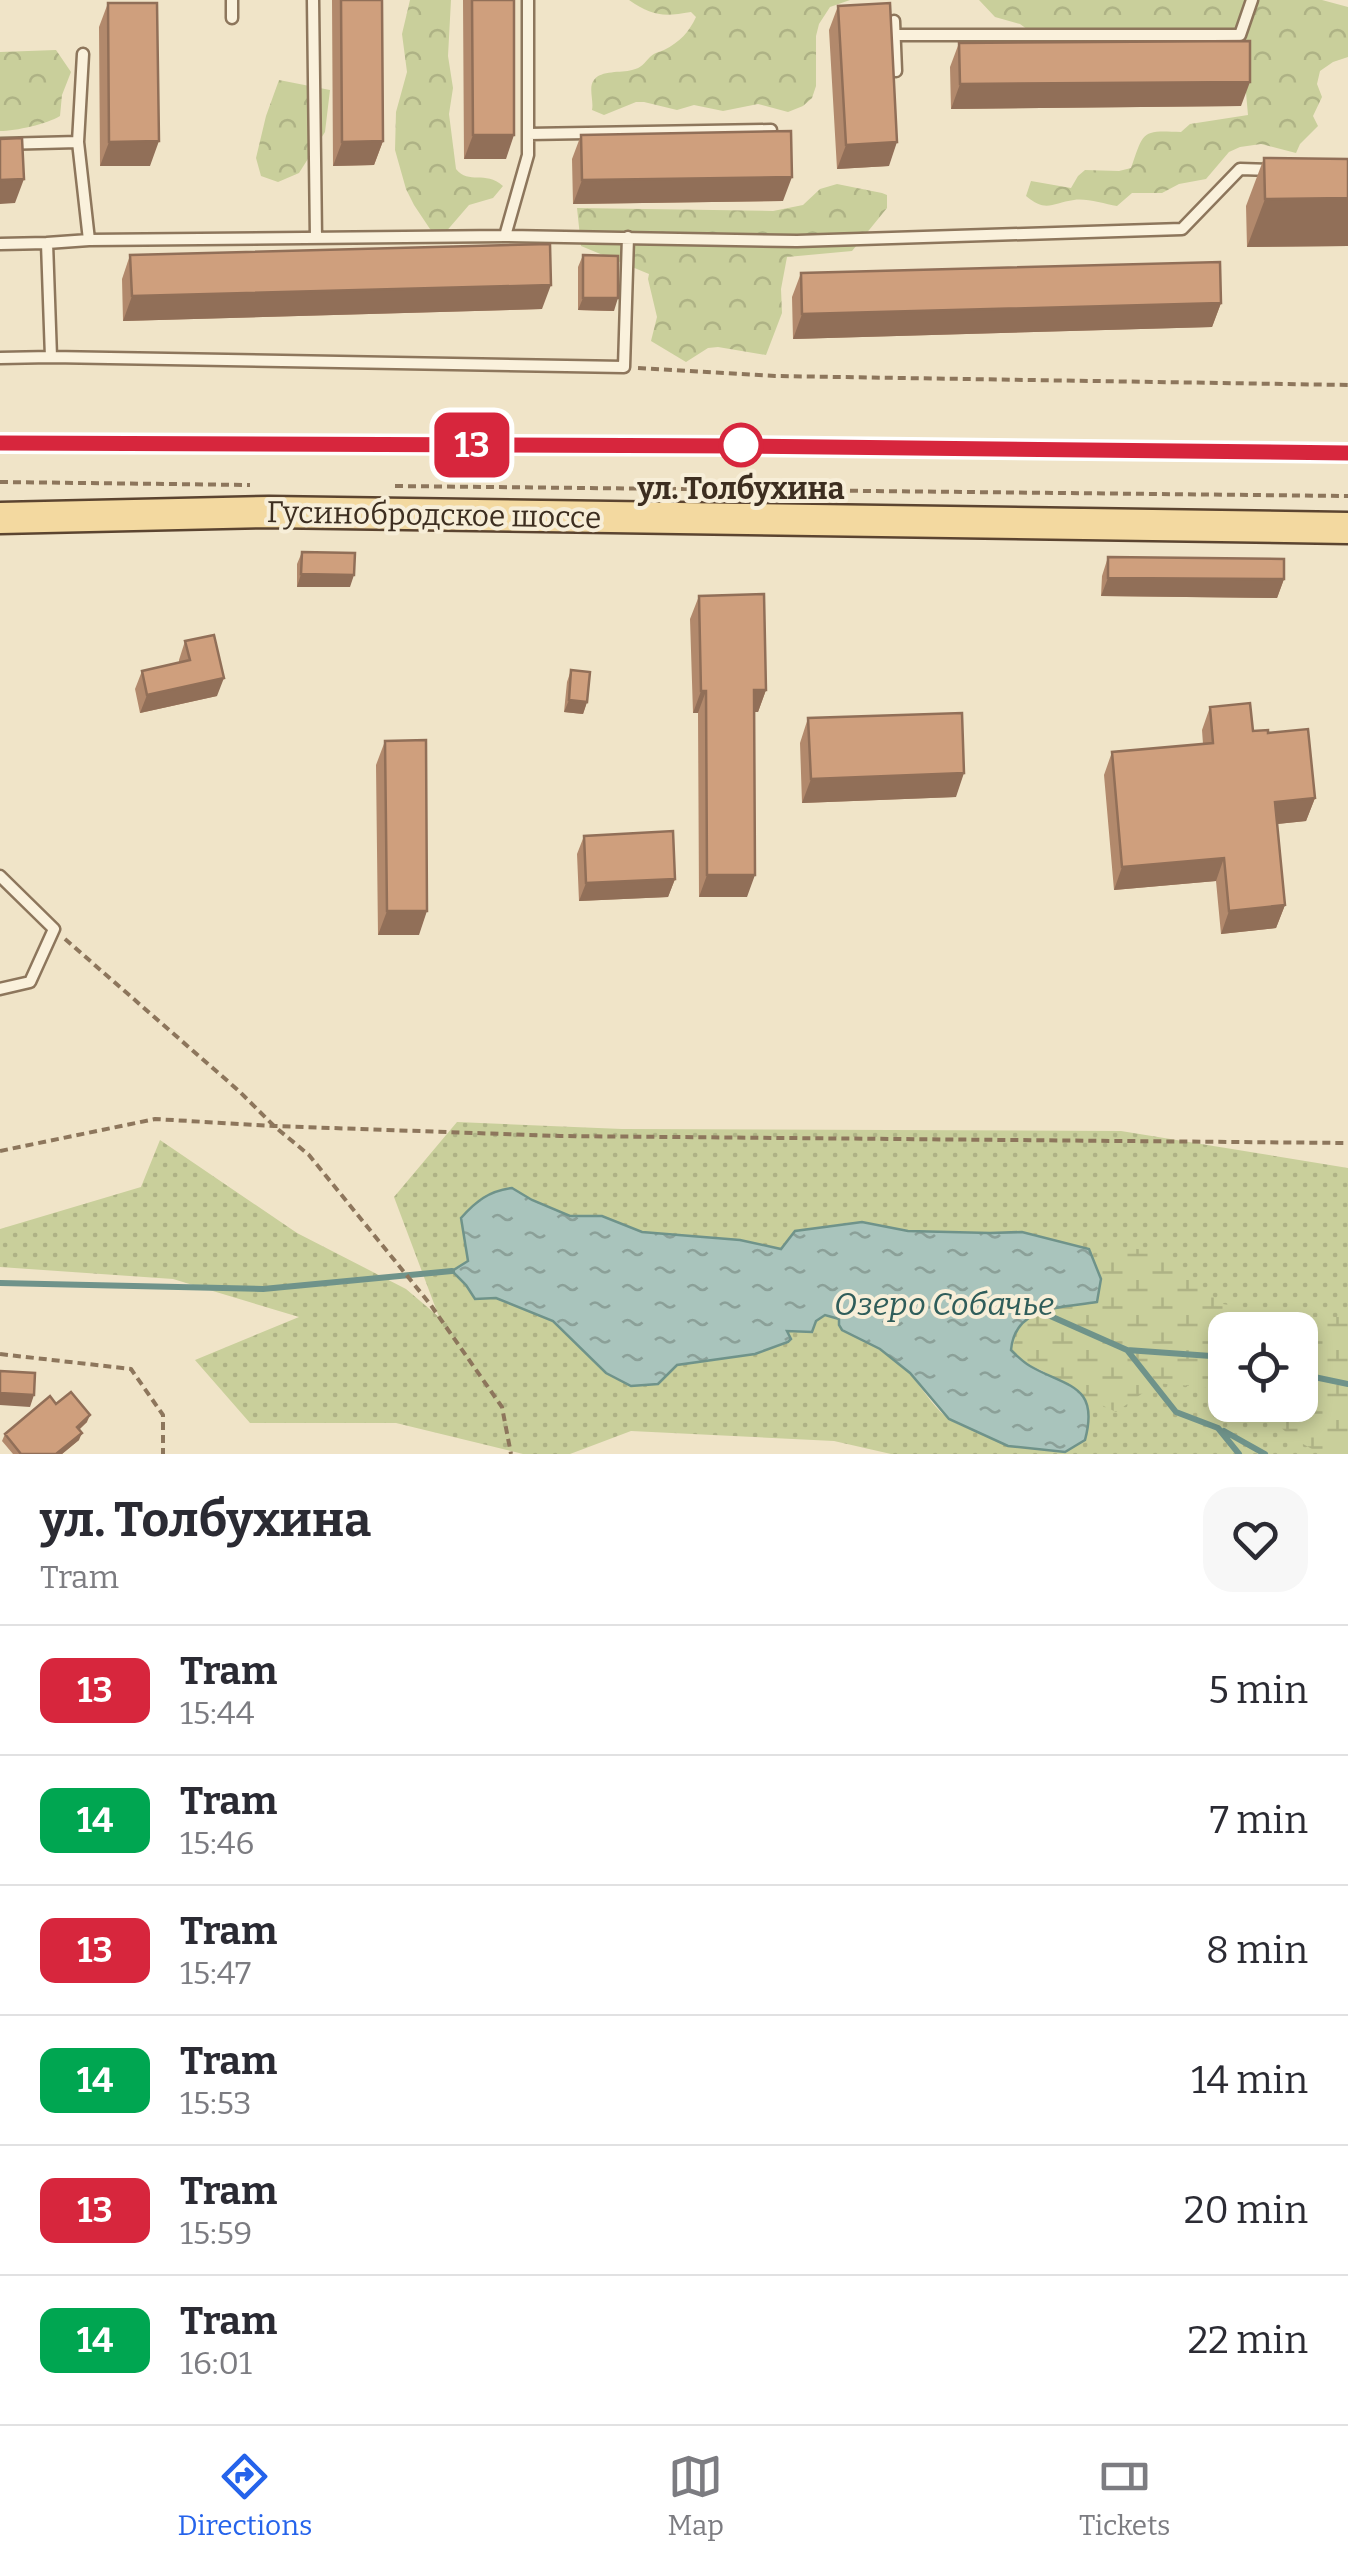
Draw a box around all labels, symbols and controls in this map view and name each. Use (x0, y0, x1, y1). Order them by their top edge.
line badge: 13 (427, 412, 517, 478)
text: 13 (454, 424, 490, 466)
marker: ул. Толбухина (720, 424, 762, 466)
place label: ул. Толбухина (637, 471, 845, 507)
street label: Гусинобродское шоссе (266, 494, 602, 536)
water label: Озеро Собачье (834, 1285, 1054, 1323)
map controls (1208, 1312, 1318, 1422)
button: locate (1208, 1312, 1318, 1422)
button: heart (1203, 1487, 1308, 1592)
text: ул. Толбухина (40, 1491, 371, 1549)
text: Tram (40, 1558, 119, 1596)
text: Tram (180, 1648, 277, 1694)
text: 5 min (1208, 1667, 1308, 1713)
text: 13 (77, 1669, 113, 1711)
text: 15:44 (180, 1694, 254, 1732)
text: Tram (180, 1778, 277, 1824)
text: 7 min (1210, 1797, 1308, 1843)
text: 14 (77, 1799, 113, 1841)
text: 15:46 (180, 1824, 254, 1862)
text: Tram (180, 1908, 277, 1954)
text: 8 min (1206, 1927, 1308, 1973)
text: 13 (77, 1929, 113, 1971)
text: 15:47 (180, 1954, 251, 1992)
text: Tram (180, 2038, 277, 2084)
text: 14 min (1191, 2057, 1308, 2103)
text: 14 (77, 2059, 113, 2101)
text: 15:53 (180, 2084, 251, 2122)
text: Tram (180, 2168, 277, 2214)
text: 20 min (1184, 2187, 1308, 2233)
text: 13 (77, 2189, 113, 2231)
text: 15:59 (180, 2214, 252, 2252)
text: Tram (180, 2298, 277, 2344)
text: 22 min (1187, 2317, 1308, 2363)
text: 14 (77, 2319, 113, 2361)
text: 16:01 (180, 2344, 252, 2382)
tab: Directions (178, 2449, 312, 2542)
tab: Map (667, 2449, 724, 2542)
tab: Tickets (1079, 2449, 1170, 2542)

